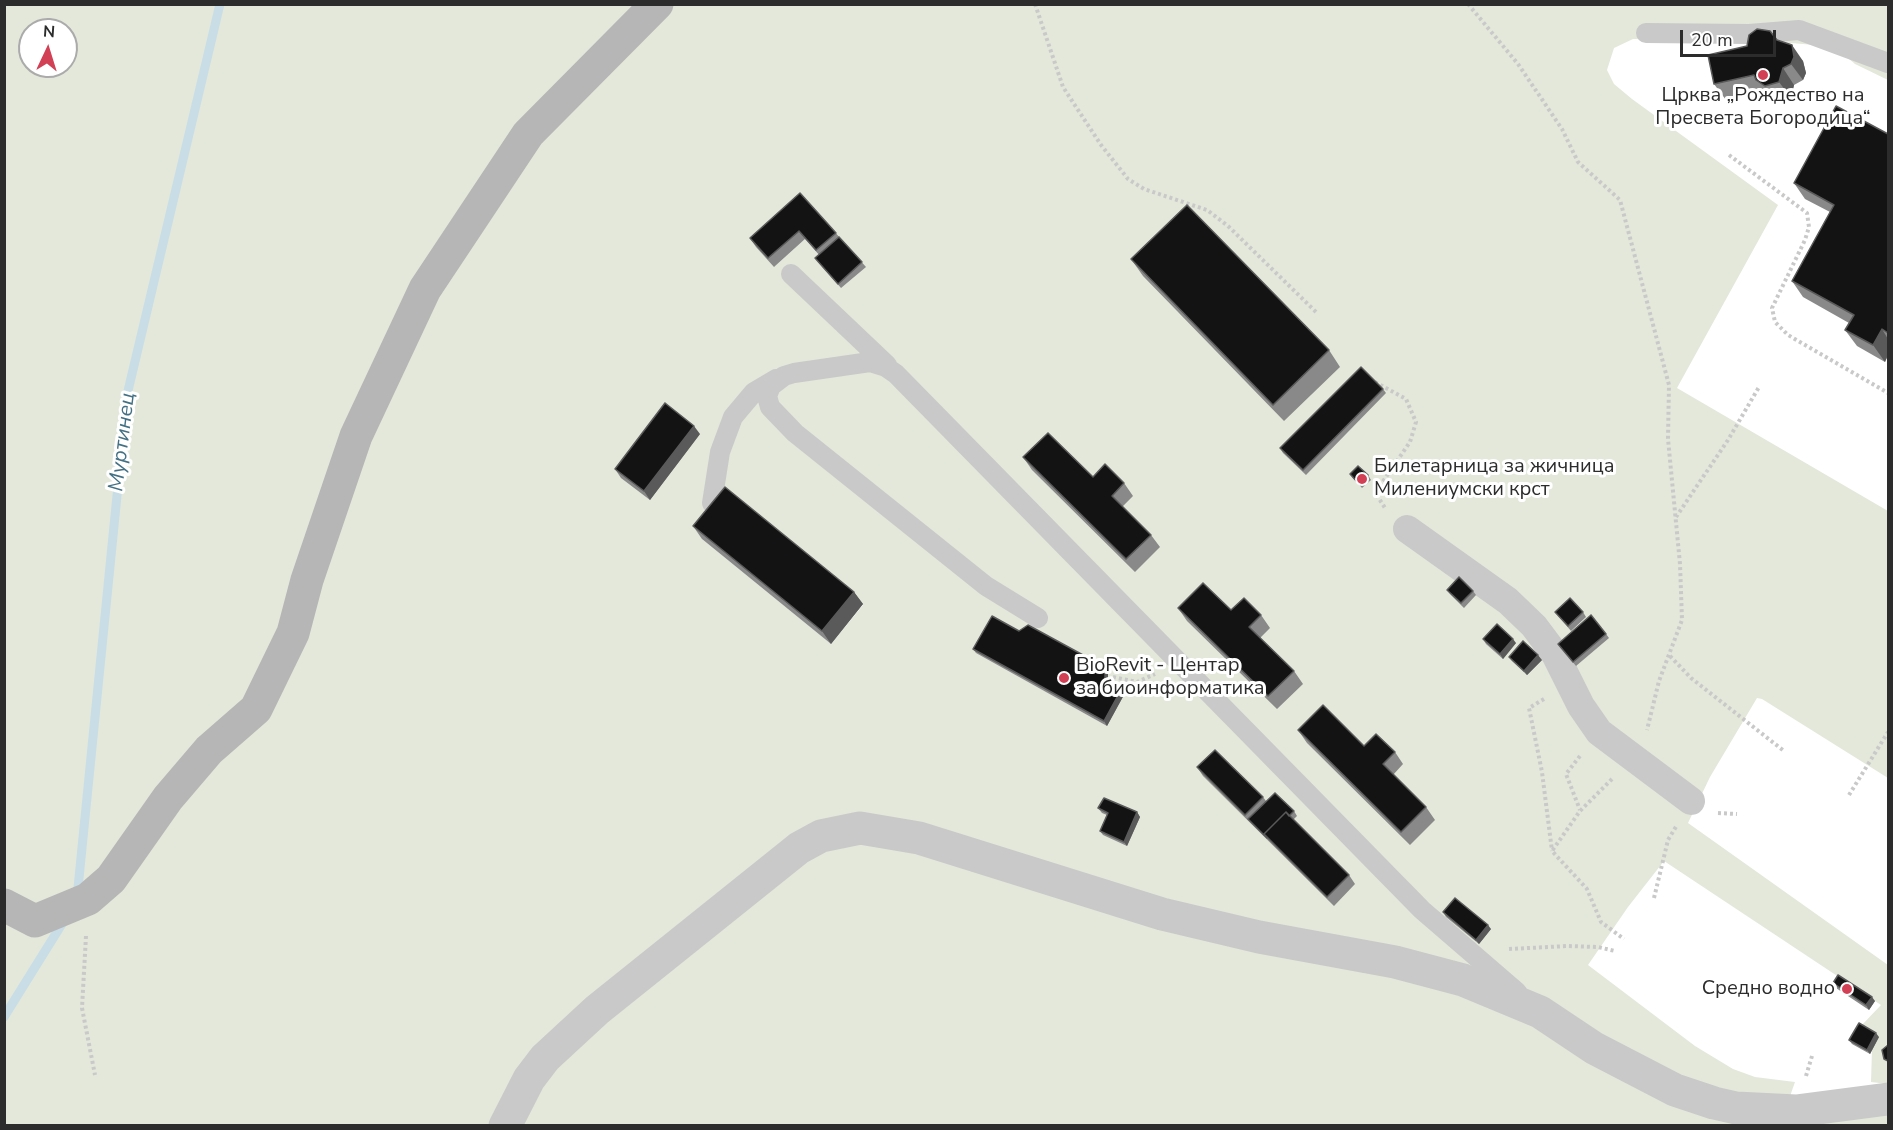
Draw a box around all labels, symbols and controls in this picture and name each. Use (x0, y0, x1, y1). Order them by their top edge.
north arrow (18, 18, 78, 78)
scale bar (1683, 18, 1779, 56)
text: N (42, 21, 56, 43)
text: 20 m (1691, 28, 1733, 52)
marker: Црква „Рождество на Пресвета Богородица“ (1756, 68, 1770, 82)
place label: Црква „Рождество на Пресвета Богородица“ (1655, 84, 1871, 131)
water label: Муртинец (104, 391, 142, 493)
place label: Билетарница за жичница Милениумски крст (1374, 455, 1614, 502)
marker: Билетарница за жичница Милениумски крст (1355, 472, 1369, 486)
place label: BioRevit - Центар за биоинформатика (1076, 654, 1264, 701)
marker: BioRevit - Центар за биоинформатика (1057, 671, 1071, 685)
place label: Средно водно (1702, 977, 1835, 1001)
marker: Средно водно (1840, 982, 1854, 996)

